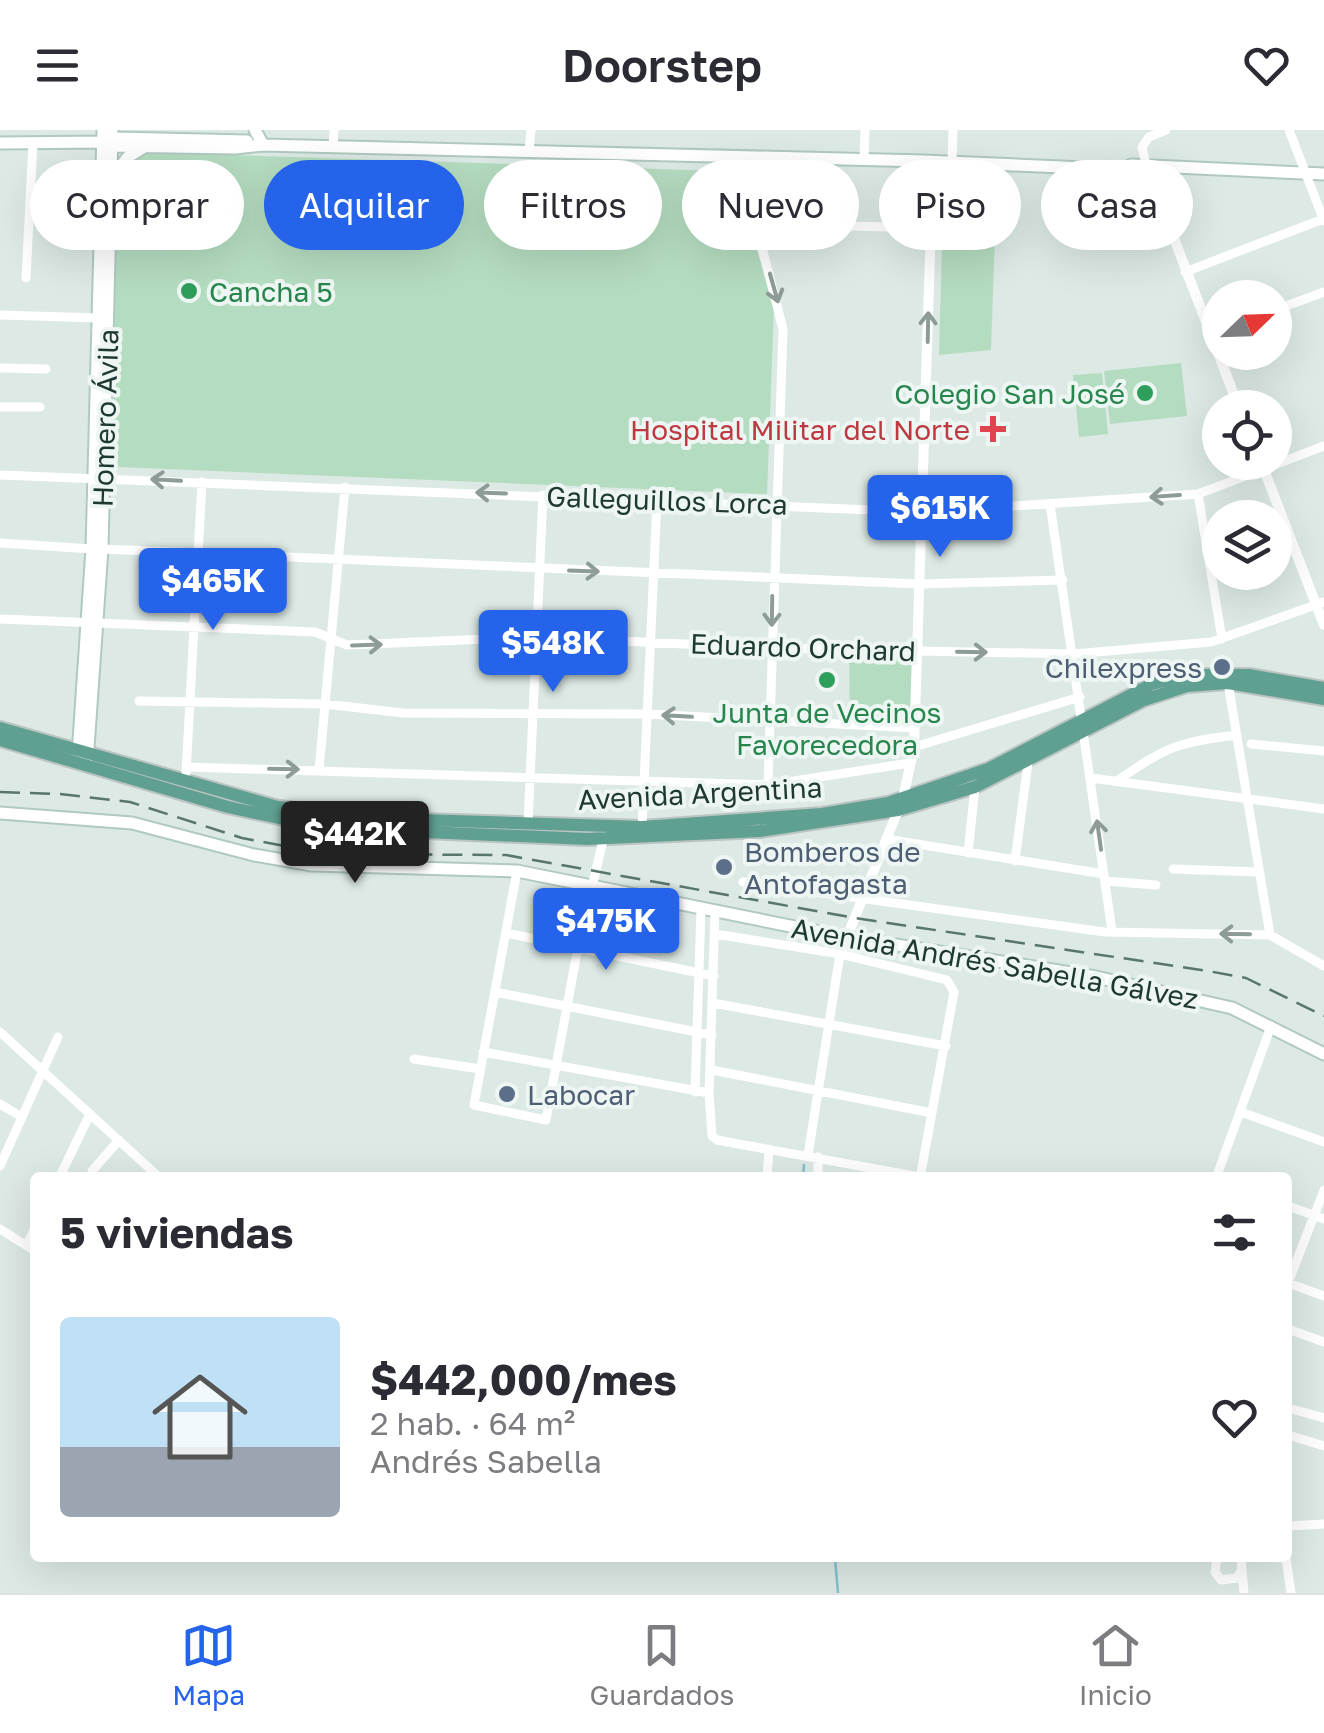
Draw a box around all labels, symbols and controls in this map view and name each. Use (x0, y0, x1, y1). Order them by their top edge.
icon: menu (30, 38, 85, 93)
text: Doorstep (562, 38, 762, 92)
icon: heart (1239, 38, 1294, 93)
chip: Comprar (30, 160, 244, 250)
chip: Alquilar (264, 160, 464, 250)
chip: Filtros (484, 160, 662, 250)
chip: Nuevo (682, 160, 859, 250)
chip: Piso (879, 160, 1021, 250)
chip: Casa (1041, 160, 1193, 250)
one-way arrow (765, 271, 784, 303)
place label: Cancha 5 (209, 275, 333, 308)
marker: Cancha 5 (178, 280, 200, 302)
north arrow (1202, 280, 1292, 370)
map controls (1202, 280, 1292, 590)
one-way arrow (918, 312, 938, 344)
street label: Homero Ávila (85, 328, 125, 508)
place label: Colegio San José (894, 377, 1125, 410)
marker: Colegio San José (1134, 382, 1156, 404)
button: locate (1202, 390, 1292, 480)
place label: Hospital Militar del Norte (630, 413, 970, 446)
marker: Hospital Militar del Norte (980, 416, 1006, 442)
one-way arrow (151, 471, 183, 490)
pin: $615K (870, 475, 1010, 560)
street label: Galleguillos Lorca (546, 479, 788, 521)
one-way arrow (476, 483, 508, 502)
one-way arrow (1150, 487, 1182, 506)
text: $615K (890, 488, 990, 526)
button: layers (1202, 500, 1292, 590)
pin: $465K (143, 548, 283, 633)
text: $465K (161, 561, 265, 599)
one-way arrow (567, 561, 599, 580)
one-way arrow (763, 595, 782, 627)
pin: $548K (483, 610, 623, 695)
text: $548K (501, 623, 605, 661)
street label: Eduardo Orchard (690, 627, 916, 667)
one-way arrow (351, 635, 383, 654)
one-way arrow (955, 643, 987, 662)
place label: Chilexpress (1045, 651, 1202, 684)
marker: Chilexpress (1211, 656, 1233, 678)
marker: Junta de Vecinos Favorecedora (816, 669, 838, 691)
place label: Junta de Vecinos Favorecedora (713, 696, 941, 761)
one-way arrow (662, 706, 694, 725)
one-way arrow (266, 760, 299, 778)
street label: Avenida Argentina (577, 770, 823, 816)
pin: $442K (285, 801, 425, 886)
text: $442K (303, 814, 407, 852)
one-way arrow (1089, 819, 1107, 851)
place label: Bomberos de Antofagasta (744, 835, 921, 900)
marker: Bomberos de Antofagasta (713, 856, 735, 878)
pin: $475K (536, 888, 676, 973)
text: $475K (555, 901, 657, 939)
street label: Avenida Andrés Sabella Gálvez (789, 911, 1201, 1015)
one-way arrow (1219, 925, 1251, 944)
place label: Labocar (527, 1078, 635, 1111)
marker: Labocar (496, 1083, 518, 1105)
icon: filters (1207, 1205, 1262, 1260)
text: 5 viviendas (60, 1207, 293, 1257)
text: $442,000/mes (370, 1354, 677, 1404)
icon: home (140, 1357, 260, 1477)
icon: heart (1207, 1390, 1262, 1445)
text: 2 hab. · 64 m² (370, 1404, 575, 1442)
text: Andrés Sabella (370, 1442, 602, 1480)
tab: Mapa (172, 1618, 245, 1711)
tab: Guardados (589, 1618, 734, 1711)
tab: Inicio (1079, 1618, 1152, 1711)

